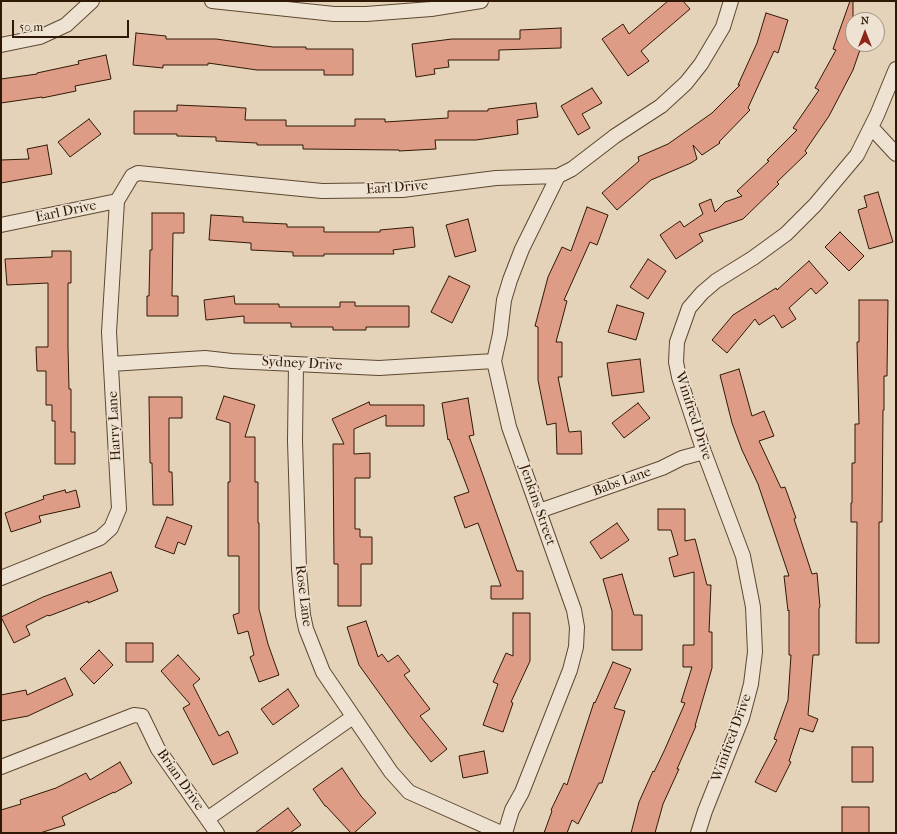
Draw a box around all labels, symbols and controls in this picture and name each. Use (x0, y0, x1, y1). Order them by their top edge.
scale bar (14, 12, 131, 38)
north arrow (845, 12, 885, 52)
text: N (861, 14, 869, 27)
text: 50 m (19, 20, 43, 34)
street label: Earl Drive (366, 177, 428, 199)
street label: Earl Drive (34, 197, 98, 227)
street label: Sydney Drive (261, 353, 343, 375)
street label: Winifred Drive (671, 370, 715, 462)
street label: Harry Lane (105, 391, 125, 461)
street label: Jenkins Street (515, 462, 559, 548)
street label: Babs Lane (590, 464, 654, 500)
street label: Rose Lane (291, 564, 315, 628)
street label: Winifred Drive (708, 692, 756, 784)
street label: Brian Drive (153, 746, 207, 814)

